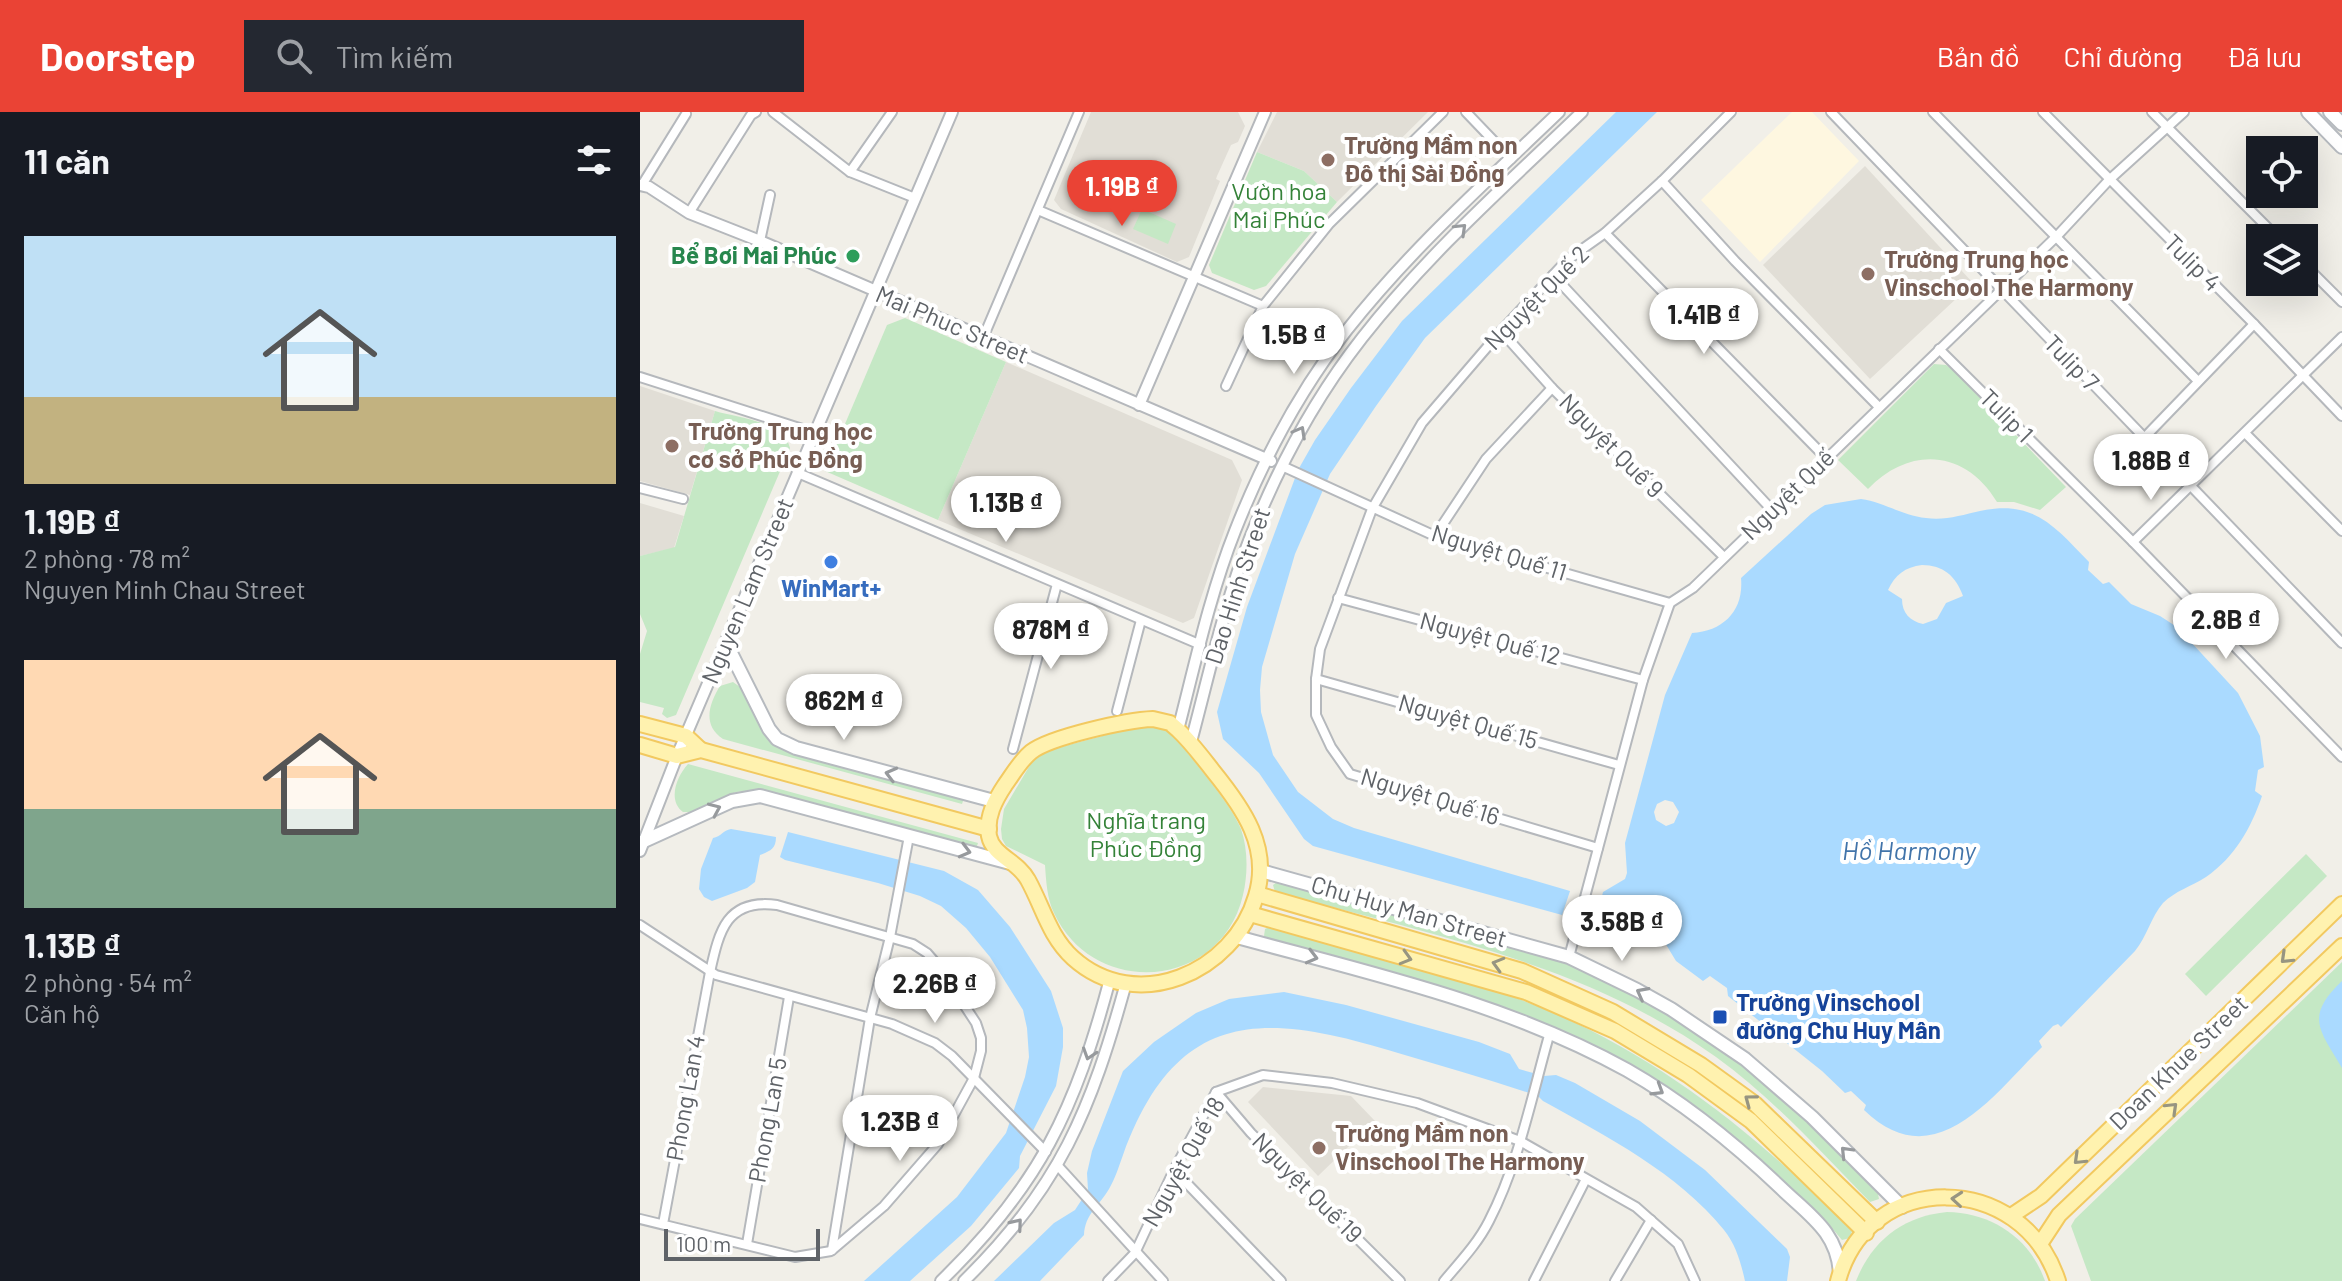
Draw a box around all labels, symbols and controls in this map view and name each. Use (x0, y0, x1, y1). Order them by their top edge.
search box (244, 20, 804, 92)
text: Doorstep (40, 33, 196, 79)
icon: search (272, 34, 316, 78)
text: Tìm kiếm (336, 38, 453, 74)
text: Bản đồ (1937, 39, 2020, 73)
text: Chỉ đường (2064, 39, 2183, 73)
text: Đã lưu (2227, 39, 2302, 73)
place label: Trường Mầm non Đô thị Sài Đồng (1344, 130, 1518, 187)
map controls (2246, 136, 2318, 296)
button: locate (2246, 136, 2318, 208)
icon: filters (572, 138, 616, 182)
text: 11 căn (24, 140, 110, 181)
marker: Trường Mầm non Đô thị Sài Đồng (1319, 151, 1337, 169)
pin: 1.19B ₫ (1048, 160, 1196, 228)
text: 1.19B ₫ (1085, 170, 1159, 201)
park label: Vườn hoa Mai Phúc (1231, 176, 1327, 233)
one-way arrow (1452, 224, 1466, 238)
button: layers (2246, 224, 2318, 296)
street label: Tulip 4 (2159, 228, 2227, 296)
street label: Nguyệt Quế 2 (1478, 239, 1594, 355)
place label: Bể Bơi Mai Phúc (671, 240, 837, 269)
place label: Trường Trung học Vinschool The Harmony (1884, 244, 2134, 301)
marker: Bể Bơi Mai Phúc (844, 247, 862, 265)
marker: Trường Trung học Vinschool The Harmony (1859, 265, 1877, 283)
street label: Mai Phuc Street (872, 278, 1033, 369)
icon: home (248, 288, 392, 432)
pin: 1.41B ₫ (1630, 288, 1778, 356)
text: 1.41B ₫ (1667, 298, 1741, 329)
pin: 1.5B ₫ (1229, 308, 1359, 376)
text: 1.5B ₫ (1262, 318, 1326, 349)
street label: Tulip 7 (2039, 328, 2106, 396)
street label: Tulip 1 (1974, 382, 2040, 448)
street label: Nguyệt Quế 9 (1554, 387, 1670, 503)
place label: Trường Trung học cơ sở Phúc Đồng (688, 416, 873, 473)
one-way arrow (1290, 426, 1306, 441)
pin: 1.88B ₫ (2077, 434, 2225, 502)
marker: Trường Trung học cơ sở Phúc Đồng (663, 437, 681, 455)
street label: Nguyệt Quế (1734, 442, 1840, 545)
text: 1.88B ₫ (2111, 444, 2191, 475)
pin: 1.13B ₫ (932, 476, 1080, 544)
text: 1.13B ₫ (969, 486, 1043, 517)
street label: Nguyen Lam Street (694, 493, 799, 688)
text: 1.19B ₫ (24, 500, 121, 541)
street label: Dao Hinh Street (1198, 504, 1276, 667)
street label: Nguyệt Quế 11 (1428, 517, 1571, 586)
text: 2 phòng · 78 m² (24, 542, 190, 573)
marker: WinMart+ (822, 553, 840, 571)
text: Nguyen Minh Chau Street (24, 573, 306, 604)
place label: WinMart+ (781, 573, 881, 602)
pin: 2.8B ₫ (2161, 593, 2291, 661)
pin: 878M ₫ (986, 603, 1116, 671)
text: 2.8B ₫ (2191, 603, 2261, 634)
street label: Nguyệt Quế 12 (1417, 605, 1564, 670)
text: 878M ₫ (1012, 613, 1090, 644)
pin: 862M ₫ (779, 674, 909, 742)
text: 862M ₫ (804, 684, 884, 715)
street label: Nguyệt Quế 15 (1395, 687, 1542, 754)
icon: home (248, 712, 392, 856)
street label: Nguyệt Quế 16 (1357, 761, 1503, 830)
one-way arrow (885, 766, 899, 783)
one-way arrow (706, 803, 721, 819)
park label: Nghĩa trang Phúc Đồng (1086, 805, 1206, 862)
water label: Hồ Harmony (1842, 834, 1977, 865)
one-way arrow (957, 841, 971, 858)
street label: Chu Huy Man Street (1308, 869, 1511, 952)
pin: 3.58B ₫ (1548, 895, 1696, 963)
text: 3.58B ₫ (1580, 905, 1664, 936)
text: 1.13B ₫ (24, 924, 121, 965)
one-way arrow (1305, 948, 1319, 965)
one-way arrow (1398, 949, 1412, 965)
one-way arrow (2281, 949, 2295, 964)
pin: 2.26B ₫ (861, 957, 1009, 1025)
one-way arrow (1491, 957, 1505, 973)
text: 2 phòng · 54 m² (24, 966, 192, 997)
text: 2.26B ₫ (893, 967, 977, 998)
one-way arrow (1637, 987, 1651, 1003)
place label: Trường Vinschool đường Chu Huy Mân (1736, 987, 1941, 1044)
street label: Doan Khue Street (2103, 988, 2253, 1135)
text: Căn hộ (24, 997, 100, 1028)
marker: Trường Vinschool đường Chu Huy Mân (1711, 1008, 1729, 1026)
street label: Phong Lan 4 (659, 1032, 710, 1163)
one-way arrow (1082, 1046, 1098, 1060)
street label: Phong Lan 5 (741, 1055, 792, 1185)
one-way arrow (1649, 1080, 1664, 1095)
street label: Nguyệt Quế 18 (1135, 1091, 1230, 1231)
pin: 1.23B ₫ (826, 1095, 974, 1163)
one-way arrow (1744, 1095, 1759, 1110)
one-way arrow (2163, 1102, 2177, 1117)
text: 1.23B ₫ (860, 1105, 940, 1136)
place label: Trường Mầm non Vinschool The Harmony (1335, 1118, 1585, 1175)
street label: Nguyệt Quế 19 (1247, 1126, 1369, 1248)
marker: Trường Mầm non Vinschool The Harmony (1310, 1139, 1328, 1157)
one-way arrow (1841, 1147, 1855, 1161)
one-way arrow (2074, 1150, 2088, 1164)
one-way arrow (1950, 1190, 1963, 1207)
one-way arrow (1007, 1219, 1022, 1233)
scale bar (664, 1225, 820, 1261)
text: 100 m (676, 1230, 731, 1256)

